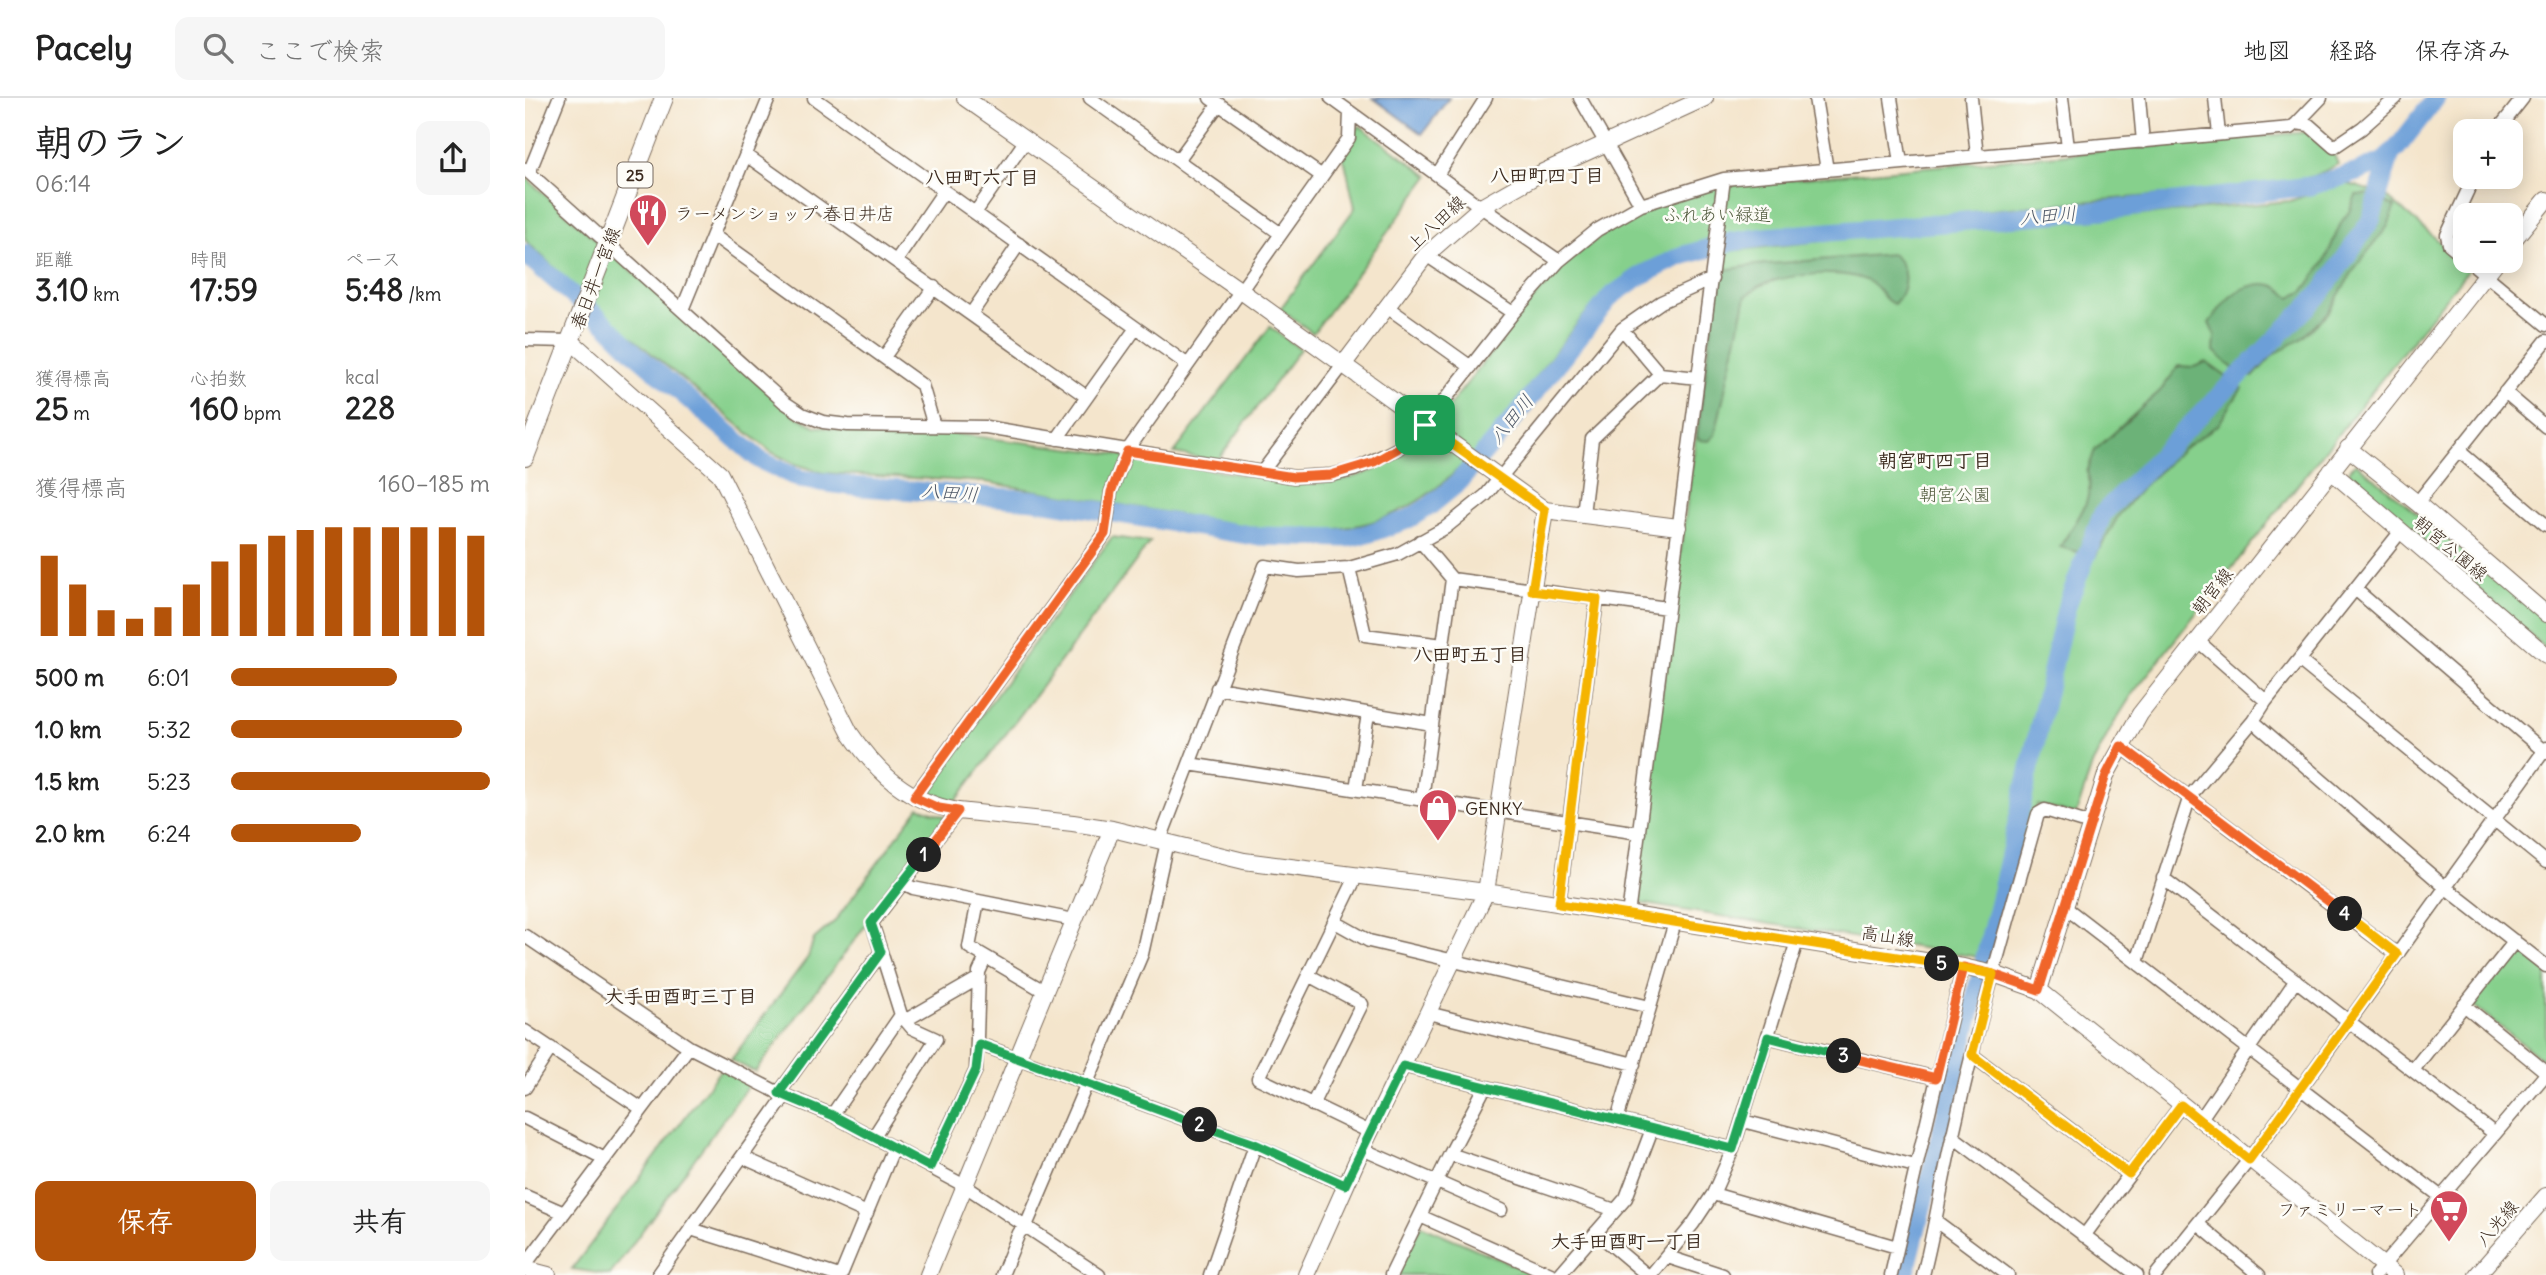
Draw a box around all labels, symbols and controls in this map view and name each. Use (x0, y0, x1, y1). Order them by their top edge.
search box (175, 17, 665, 80)
text: Pacely (35, 27, 133, 69)
icon: search (199, 29, 237, 67)
text: ここで検索 (255, 34, 385, 67)
text: 地図 (2243, 35, 2291, 65)
text: 経路 (2329, 35, 2377, 65)
text: 保存済み (2415, 35, 2511, 65)
text: 朝のラン (35, 119, 187, 166)
map controls (2453, 119, 2523, 273)
button: + (2453, 119, 2523, 189)
button: share (416, 121, 490, 195)
road number: 25 (617, 162, 653, 188)
district label: 八田町四丁目 (1490, 163, 1604, 187)
district label: 八田町六丁目 (925, 165, 1039, 189)
text: 06:14 (35, 169, 91, 198)
street label: 上八田線 (1402, 190, 1470, 256)
restaurant icon: ラーメンショップ 春日井店 (627, 192, 669, 247)
water label: 八田川 (2019, 201, 2077, 229)
place label: ラーメンショップ 春日井店 (675, 202, 895, 225)
park label: ふれあい緑道 (1663, 203, 1771, 226)
button: − (2453, 203, 2523, 273)
street label: 春日井一宮線 (565, 223, 625, 333)
text: 距離 (35, 247, 73, 271)
text: 時間 (190, 247, 228, 271)
text: ペース (345, 247, 401, 271)
text: 3.10 (35, 271, 89, 309)
text: 17:59 (190, 271, 258, 309)
text: 5:48 (345, 271, 404, 309)
text: km (89, 282, 120, 306)
text: /km (404, 282, 441, 306)
text: kcal (345, 365, 379, 389)
text: 獲得標高 (35, 366, 111, 390)
text: 心拍数 (190, 366, 247, 390)
text: 228 (345, 389, 395, 427)
water label: 八田川 (1484, 389, 1538, 449)
text: 25 (35, 390, 69, 428)
text: 160 (190, 390, 239, 428)
pin (1395, 395, 1455, 455)
text: m (69, 401, 90, 425)
text: bpm (239, 401, 281, 425)
icon: arrive (1406, 406, 1444, 444)
district label: 朝宮町四丁目 (1878, 448, 1992, 472)
text: 160–185 m (378, 469, 490, 498)
text: 獲得標高 (35, 473, 127, 502)
water label: 八田川 (921, 478, 979, 506)
park label: 朝宮公園 (1919, 483, 1991, 506)
street label: 朝宮公園線 (2409, 510, 2493, 586)
street label: 朝宮線 (2186, 563, 2238, 619)
district label: 八田町五丁目 (1413, 642, 1527, 666)
text: 500 m (35, 663, 104, 692)
text: 6:01 (147, 663, 190, 692)
text: 1.0 km (35, 715, 101, 744)
text: 5:32 (147, 715, 191, 744)
text: 1.5 km (35, 767, 100, 796)
text: 5:23 (147, 767, 191, 796)
shop icon: GENKY (1417, 787, 1459, 842)
place label: GENKY (1465, 797, 1522, 820)
text: 2.0 km (35, 819, 105, 848)
text: 6:24 (147, 819, 191, 848)
pin: 1 (907, 838, 941, 872)
text: 1 (920, 842, 927, 866)
pin: 4 (2327, 896, 2363, 932)
text: 4 (2339, 901, 2350, 925)
street label: 高山線 (1860, 920, 1916, 952)
pin: 5 (1925, 946, 1959, 982)
text: 5 (1936, 951, 1947, 975)
district label: 大手田酉町三丁目 (605, 984, 757, 1008)
pin: 3 (1827, 1038, 1861, 1074)
text: 3 (1838, 1043, 1849, 1067)
pin: 2 (1183, 1108, 1217, 1142)
text: 2 (1194, 1112, 1205, 1136)
button: 保存 (35, 1181, 256, 1261)
button: 共有 (270, 1181, 490, 1261)
supermarket icon: ファミリーマート (2428, 1188, 2470, 1243)
street label: 八光線 (2471, 1195, 2523, 1251)
place label: ファミリーマート (2278, 1198, 2422, 1221)
district label: 大手田酉町一丁目 (1551, 1229, 1703, 1253)

